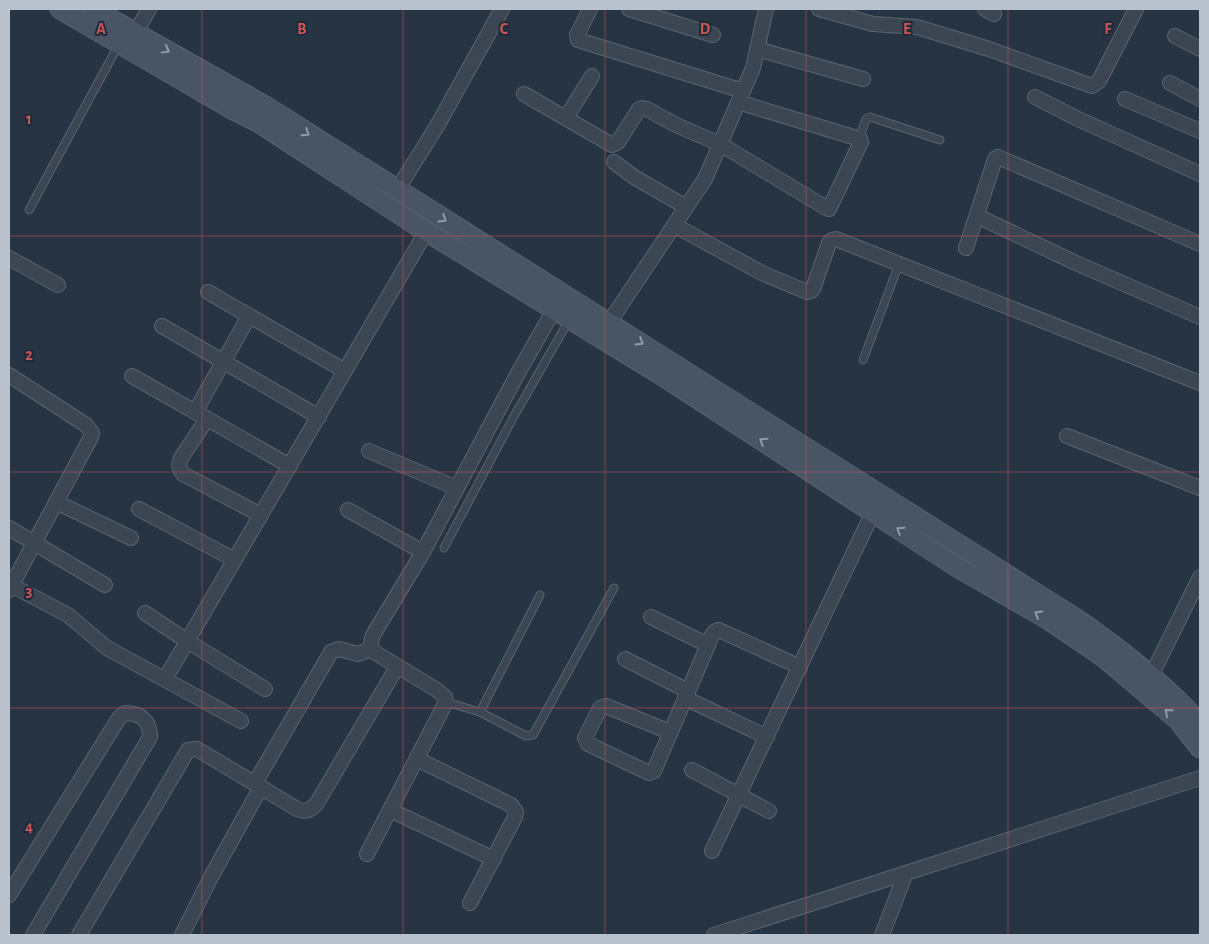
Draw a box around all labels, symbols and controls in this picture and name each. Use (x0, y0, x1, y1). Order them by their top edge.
text: A (96, 21, 106, 37)
text: B (297, 21, 307, 37)
text: C (500, 21, 509, 37)
text: D (700, 21, 711, 37)
text: E (903, 21, 911, 37)
text: F (1104, 21, 1112, 37)
one-way arrow (160, 44, 169, 54)
text: 1 (26, 111, 32, 127)
one-way arrow (300, 126, 309, 136)
one-way arrow (438, 212, 447, 222)
one-way arrow (635, 336, 644, 346)
text: 2 (25, 347, 33, 363)
one-way arrow (760, 438, 769, 447)
one-way arrow (896, 526, 905, 536)
text: 3 (26, 583, 33, 599)
one-way arrow (1035, 611, 1044, 621)
one-way arrow (1165, 709, 1174, 718)
text: 4 (25, 819, 33, 835)

